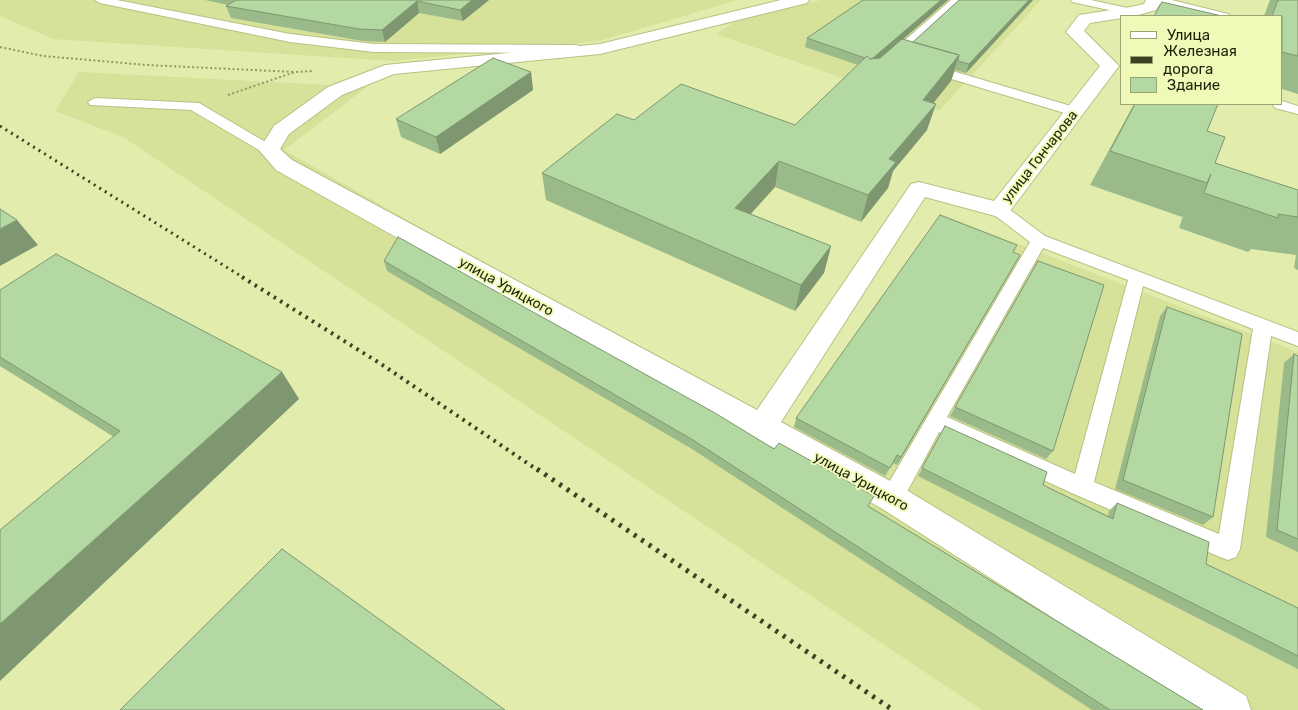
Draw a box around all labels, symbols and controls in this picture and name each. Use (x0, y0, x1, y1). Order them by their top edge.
legend (1120, 15, 1283, 105)
text: Улица (1167, 26, 1210, 44)
text: Железная дорога (1163, 42, 1237, 78)
text: Здание (1167, 76, 1220, 94)
street label: улица Гончарова (999, 107, 1081, 207)
street label: улица Урицкого (456, 254, 556, 320)
street label: улица Урицкого (811, 449, 911, 515)

